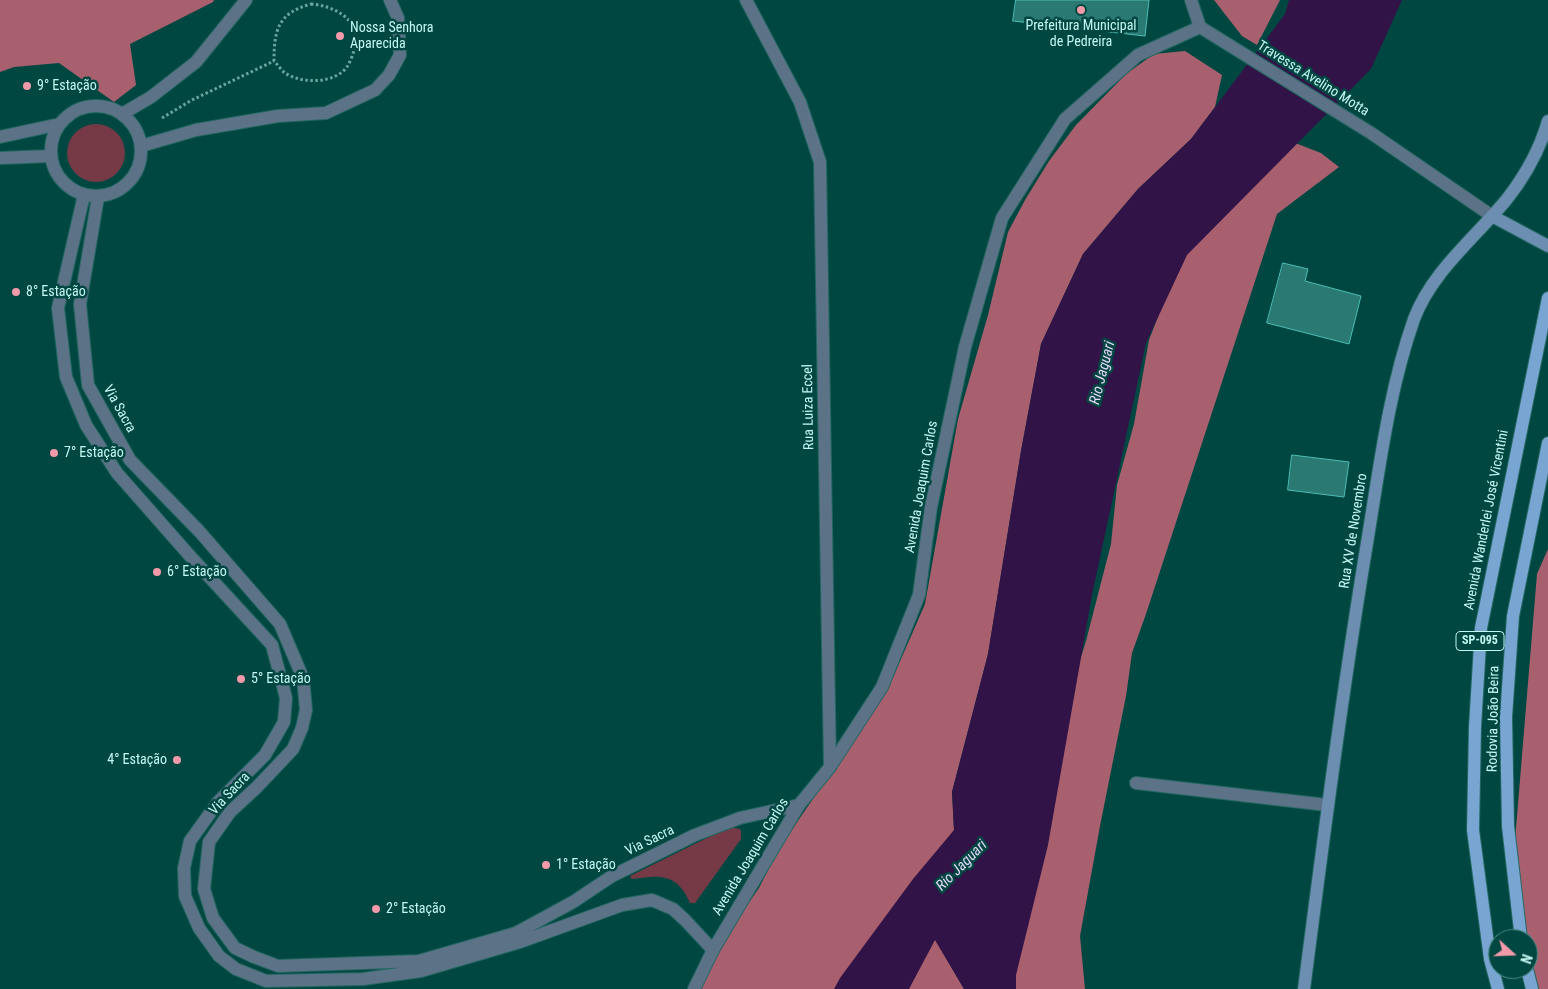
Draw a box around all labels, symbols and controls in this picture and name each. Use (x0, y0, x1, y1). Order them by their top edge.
marker: Prefeitura Municipal de Pedreira (1075, 4, 1087, 16)
place label: Prefeitura Municipal de Pedreira (1025, 18, 1137, 50)
place label: Nossa Senhora Aparecida (350, 20, 433, 52)
marker: Nossa Senhora Aparecida (334, 30, 346, 42)
street label: Travessa Avelino Motta (1254, 38, 1372, 120)
place label: 9° Estação (37, 78, 97, 94)
marker: 9° Estação (21, 80, 33, 92)
place label: 8° Estação (26, 284, 86, 300)
marker: 8° Estação (10, 286, 22, 298)
water label: Rio Jaguari (1086, 339, 1120, 407)
street label: Rua Luiza Eccel (800, 364, 818, 450)
street label: Via Sacra (99, 382, 139, 436)
street label: Avenida Joaquim Carlos (902, 420, 942, 554)
street label: Avenida Wanderlei José Vicentini (1461, 429, 1513, 611)
place label: 7° Estação (64, 445, 124, 461)
marker: 7° Estação (48, 447, 60, 459)
street label: Rua XV de Novembro (1337, 472, 1371, 590)
place label: 6° Estação (167, 564, 227, 580)
marker: 6° Estação (151, 566, 163, 578)
road number: SP-095 (1456, 631, 1504, 650)
street label: Rodovia João Beira (1485, 666, 1503, 772)
place label: 5° Estação (251, 671, 311, 687)
marker: 5° Estação (235, 673, 247, 685)
place label: 4° Estação (107, 752, 167, 768)
marker: 4° Estação (171, 754, 183, 766)
street label: Via Sacra (206, 769, 254, 819)
street label: Avenida Joaquim Carlos (709, 795, 793, 919)
street label: Via Sacra (623, 822, 677, 860)
water label: Rio Jaguari (933, 837, 991, 895)
place label: 1° Estação (556, 857, 616, 873)
marker: 1° Estação (540, 859, 552, 871)
place label: 2° Estação (386, 901, 446, 917)
marker: 2° Estação (370, 903, 382, 915)
north arrow (1488, 929, 1538, 979)
text: N (1517, 952, 1535, 966)

